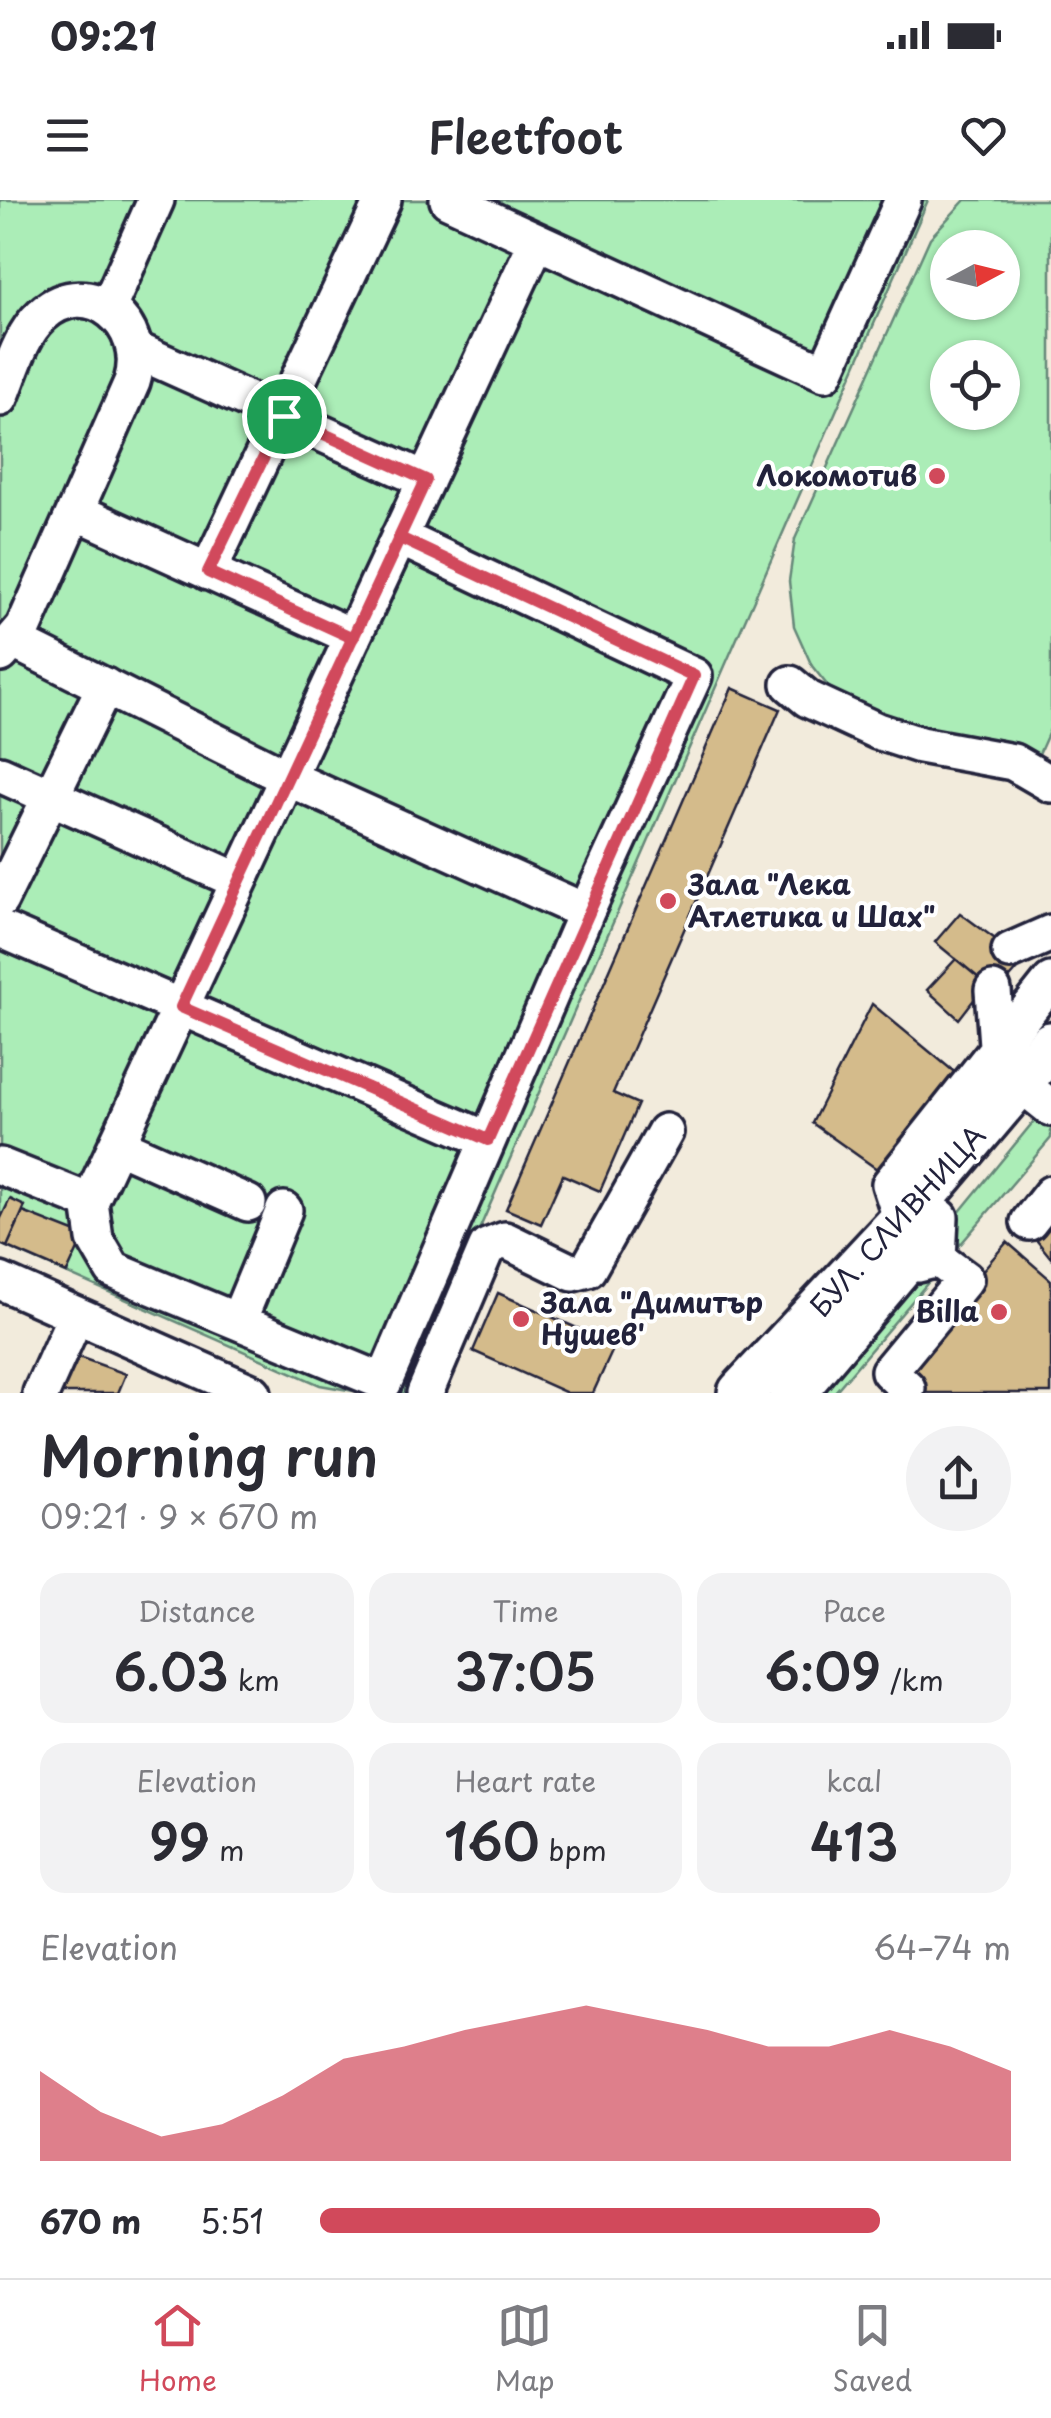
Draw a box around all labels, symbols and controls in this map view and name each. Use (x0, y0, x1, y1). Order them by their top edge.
text: 09:21 (50, 7, 157, 64)
text: Fleetfoot (428, 101, 623, 169)
icon: menu (40, 108, 95, 163)
icon: heart (956, 108, 1011, 163)
north arrow (930, 230, 1020, 320)
map controls (930, 230, 1020, 430)
button: locate (930, 340, 1020, 430)
pin (242, 374, 327, 459)
icon: arrive (257, 389, 312, 444)
place label: Локомотив (756, 453, 917, 496)
marker: Локомотив (926, 465, 948, 487)
place label: Зала "Лека Атлетика и Шах" (687, 862, 935, 937)
marker: Зала "Лека Атлетика и Шах" (657, 890, 679, 912)
street label: БУЛ. СЛИВНИЦА (799, 1115, 995, 1325)
place label: Зала "Димитър Нушев' (540, 1280, 763, 1355)
place label: Billa (915, 1289, 979, 1332)
marker: Billa (988, 1301, 1010, 1323)
marker: Зала "Димитър Нушев' (510, 1308, 532, 1330)
text: Morning run (40, 1413, 378, 1496)
button: share (906, 1426, 1011, 1531)
text: 09:21 · 9 × 670 m (40, 1492, 318, 1540)
text: Distance (138, 1589, 256, 1632)
text: Time (492, 1589, 559, 1632)
text: Pace (823, 1589, 886, 1632)
text: 6.03 (114, 1632, 229, 1708)
text: 37:05 (455, 1632, 596, 1708)
text: 6:09 (765, 1632, 881, 1708)
text: km (229, 1658, 280, 1701)
text: /km (881, 1658, 944, 1701)
text: Elevation (136, 1759, 257, 1802)
text: Heart rate (455, 1759, 596, 1802)
text: kcal (826, 1759, 882, 1802)
text: 99 (149, 1802, 210, 1878)
text: 160 (444, 1802, 540, 1878)
text: 413 (810, 1802, 898, 1878)
text: m (210, 1828, 245, 1871)
text: bpm (540, 1828, 607, 1871)
text: Elevation (40, 1923, 178, 1971)
text: 64–74 m (873, 1923, 1011, 1971)
text: 670 m (40, 2197, 141, 2245)
text: 5:51 (200, 2197, 264, 2245)
tab: Home (139, 2298, 217, 2401)
tab: Map (495, 2298, 555, 2401)
tab: Saved (833, 2298, 912, 2401)

